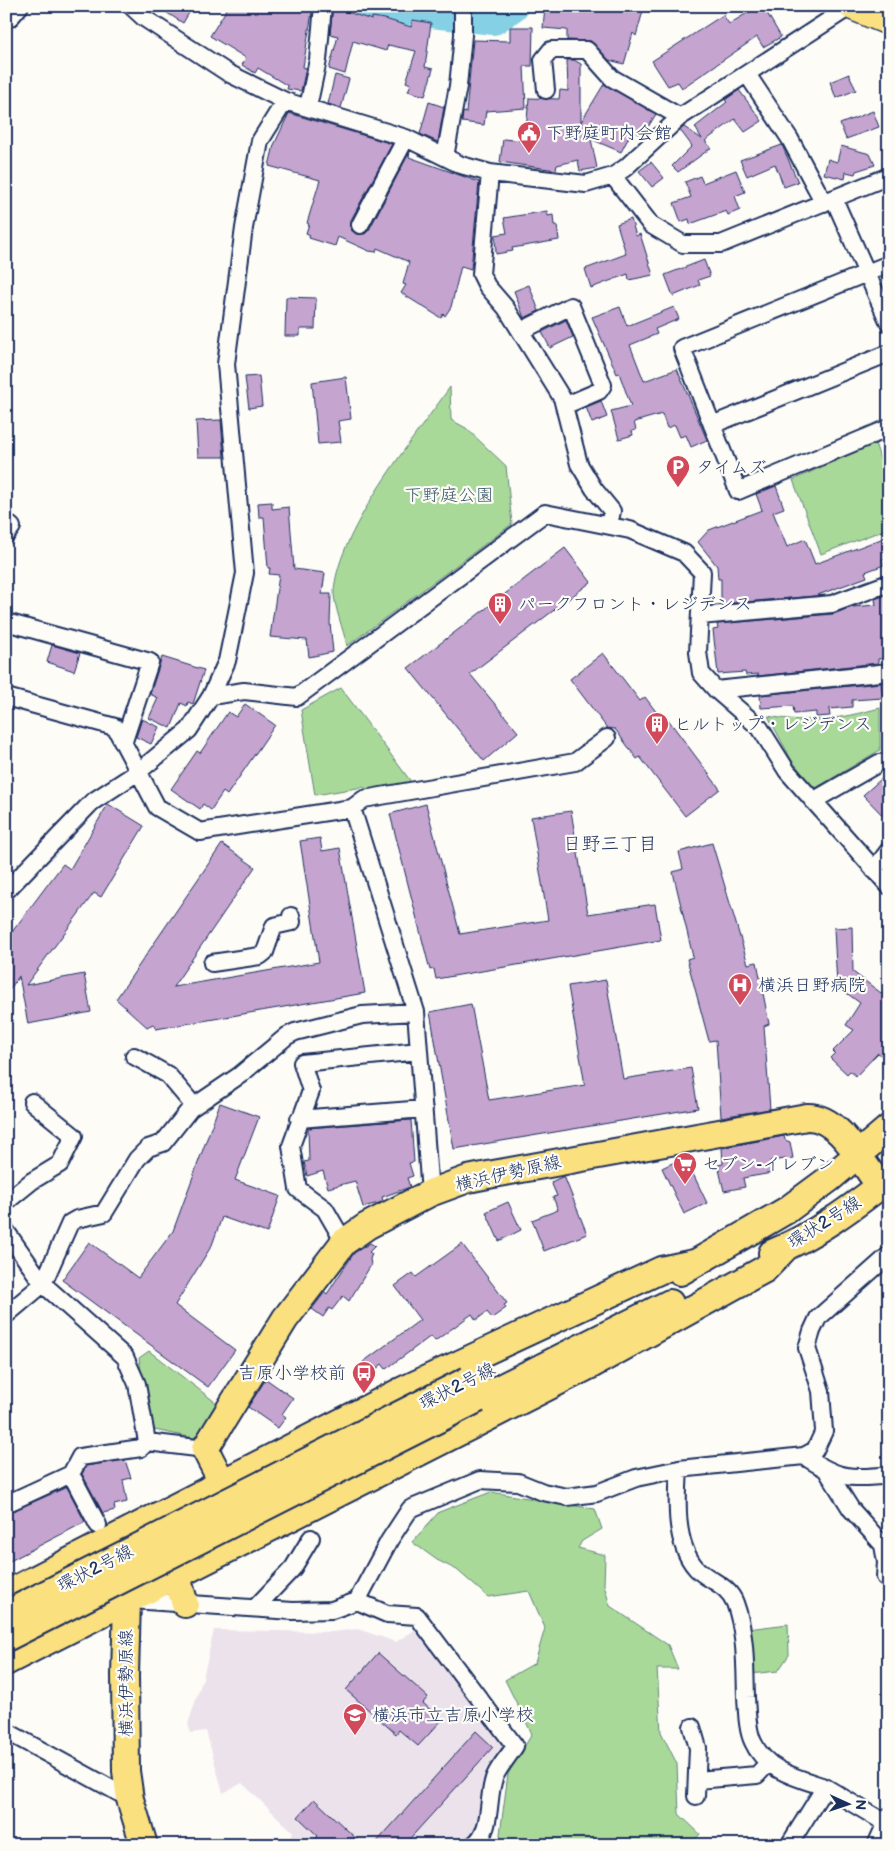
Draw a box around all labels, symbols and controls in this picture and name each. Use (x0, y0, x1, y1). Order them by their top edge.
public building icon: 下野庭町内会館 (516, 120, 542, 154)
place label: 下野庭町内会館 (546, 123, 672, 144)
parking icon: タイムズ (665, 454, 691, 488)
place label: タイムズ (696, 457, 767, 478)
park label: 下野庭公園 (404, 485, 494, 506)
building icon: パークフロント・レジデンス (487, 591, 513, 625)
place label: パークフロント・レジデンス (518, 594, 752, 615)
building icon: ヒルトップ・レジデンス (644, 711, 670, 745)
place label: ヒルトップ・レジデンス (674, 714, 872, 735)
district label: 日野三丁目 (562, 833, 658, 856)
hospital icon: 横浜日野病院 (727, 972, 753, 1006)
place label: 横浜日野病院 (758, 975, 866, 996)
street label: 横浜伊勢原線 (453, 1151, 563, 1196)
supermarket icon: セブン-イレブン (672, 1151, 698, 1185)
place label: セブン-イレブン (702, 1154, 835, 1175)
street label: 環状2号線 (784, 1192, 865, 1253)
street label: 環状2号線 (416, 1358, 499, 1415)
bus stop icon: 吉原小学校前 (351, 1360, 377, 1394)
place label: 吉原小学校前 (238, 1363, 346, 1384)
street label: 環状2号線 (54, 1540, 137, 1597)
street label: 横浜伊勢原線 (116, 1629, 137, 1737)
school or university icon: 横浜市立吉原小学校 (342, 1702, 368, 1736)
place label: 横浜市立吉原小学校 (372, 1705, 534, 1726)
north arrow (822, 1778, 872, 1828)
text: N (852, 1799, 869, 1810)

